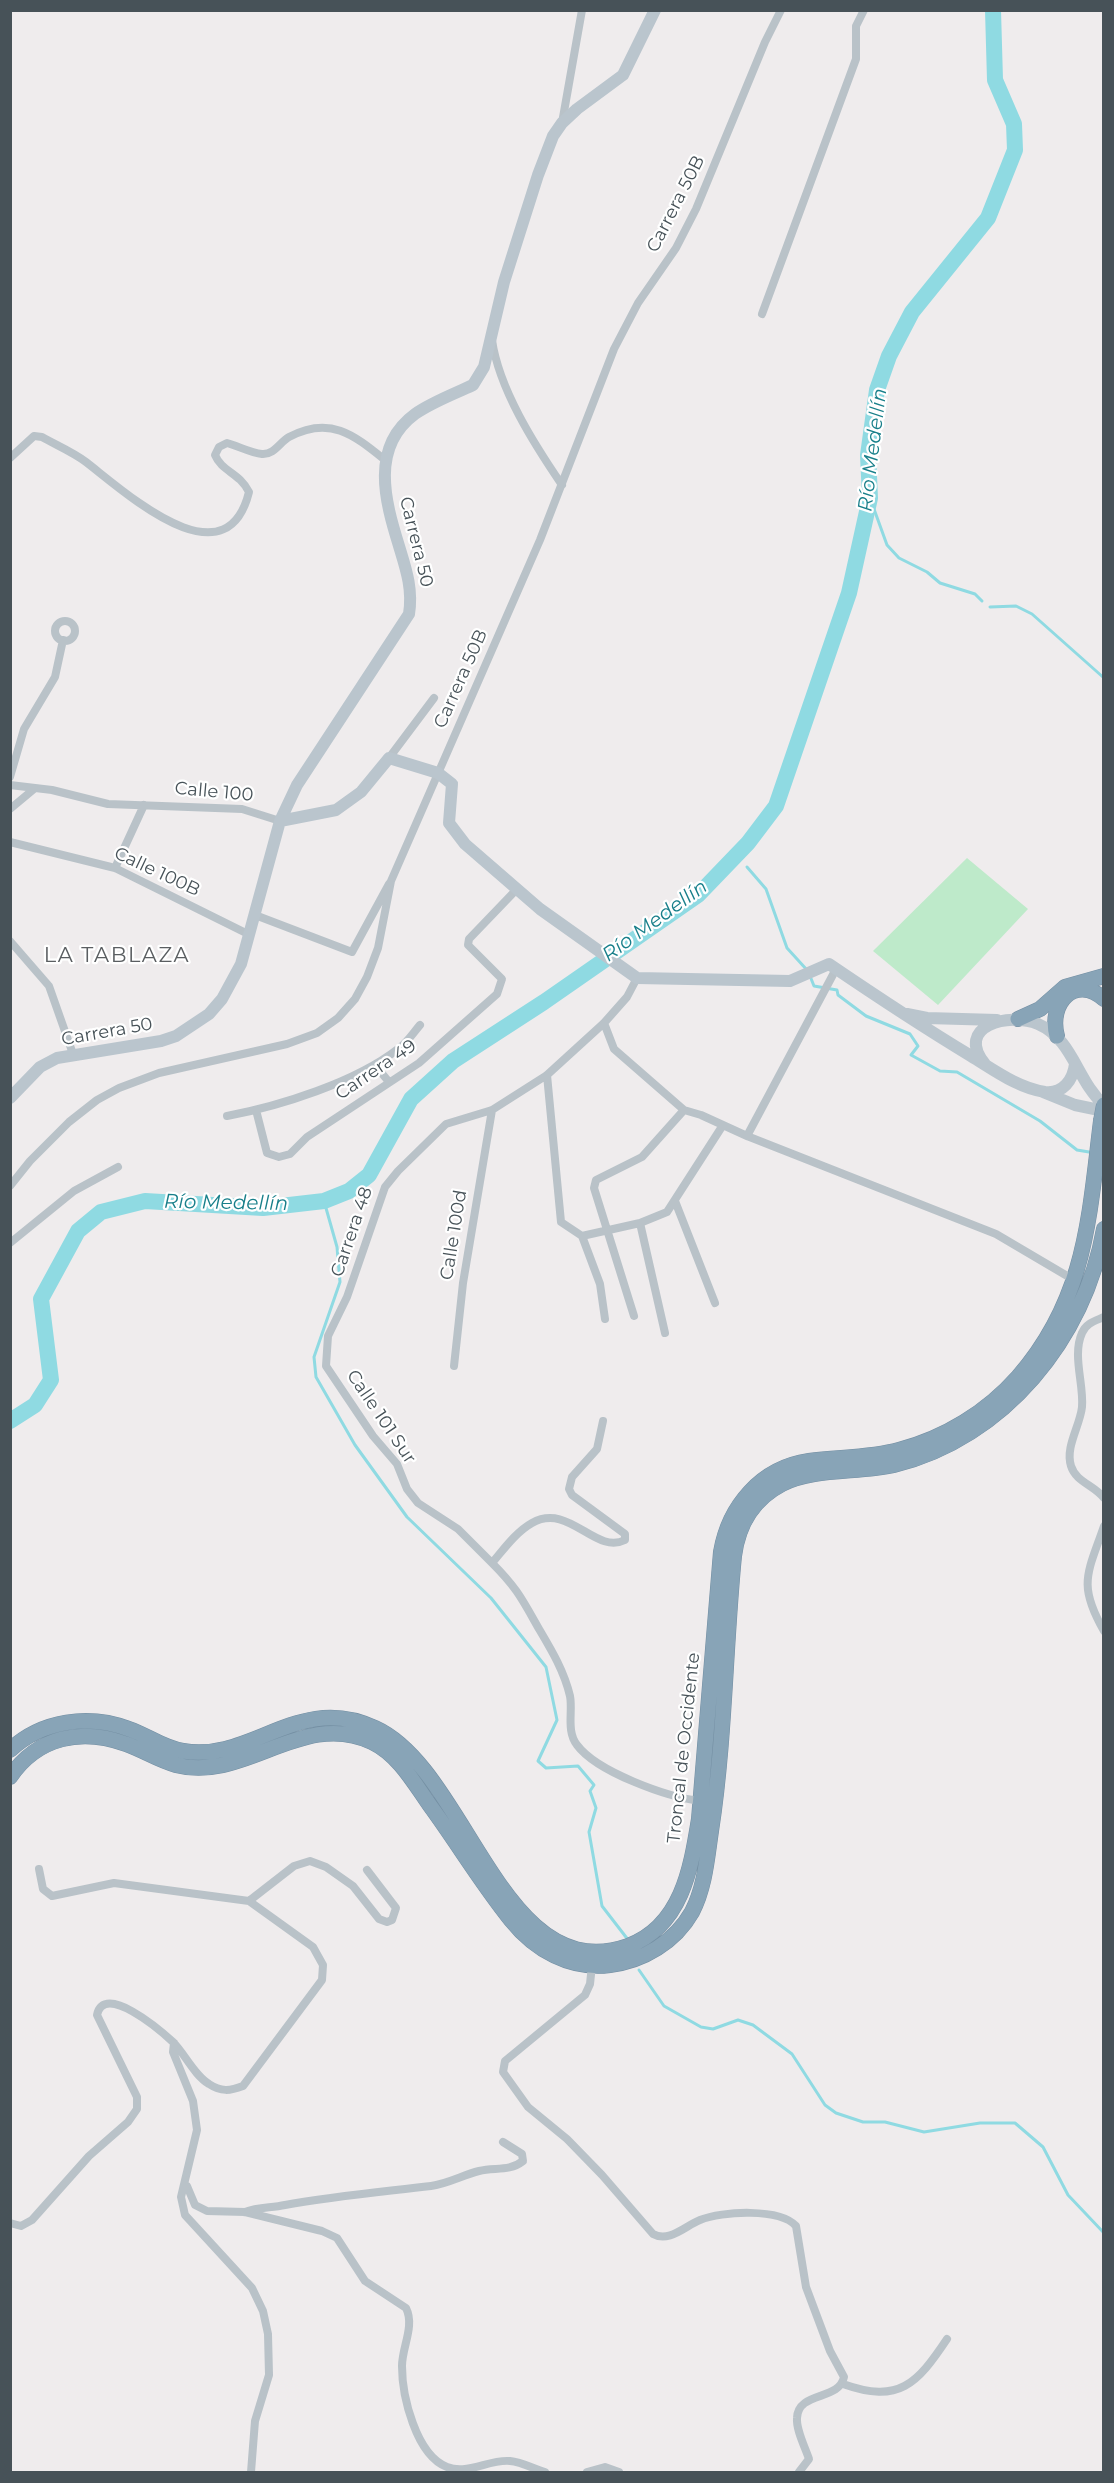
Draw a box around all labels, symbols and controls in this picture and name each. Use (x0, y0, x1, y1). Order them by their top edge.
street label: Carrera 50B (642, 152, 710, 256)
water label: Río Medellín (854, 387, 892, 513)
street label: Carrera 50 (394, 495, 438, 589)
street label: Carrera 50B (430, 626, 492, 732)
street label: Calle 100 (174, 778, 254, 806)
street label: Calle 100B (111, 843, 203, 901)
water label: Río Medellín (598, 875, 712, 967)
district label: LA TABLAZA (44, 943, 190, 969)
street label: Carrera 50 (60, 1013, 154, 1051)
street label: Carrera 49 (332, 1035, 420, 1105)
street label: Carrera 48 (327, 1184, 377, 1280)
street label: Calle 100d (436, 1188, 472, 1282)
water label: Río Medellín (164, 1190, 288, 1216)
street label: Calle 101 Sur (342, 1366, 420, 1468)
street label: Troncal de Occidente (663, 1652, 705, 1844)

